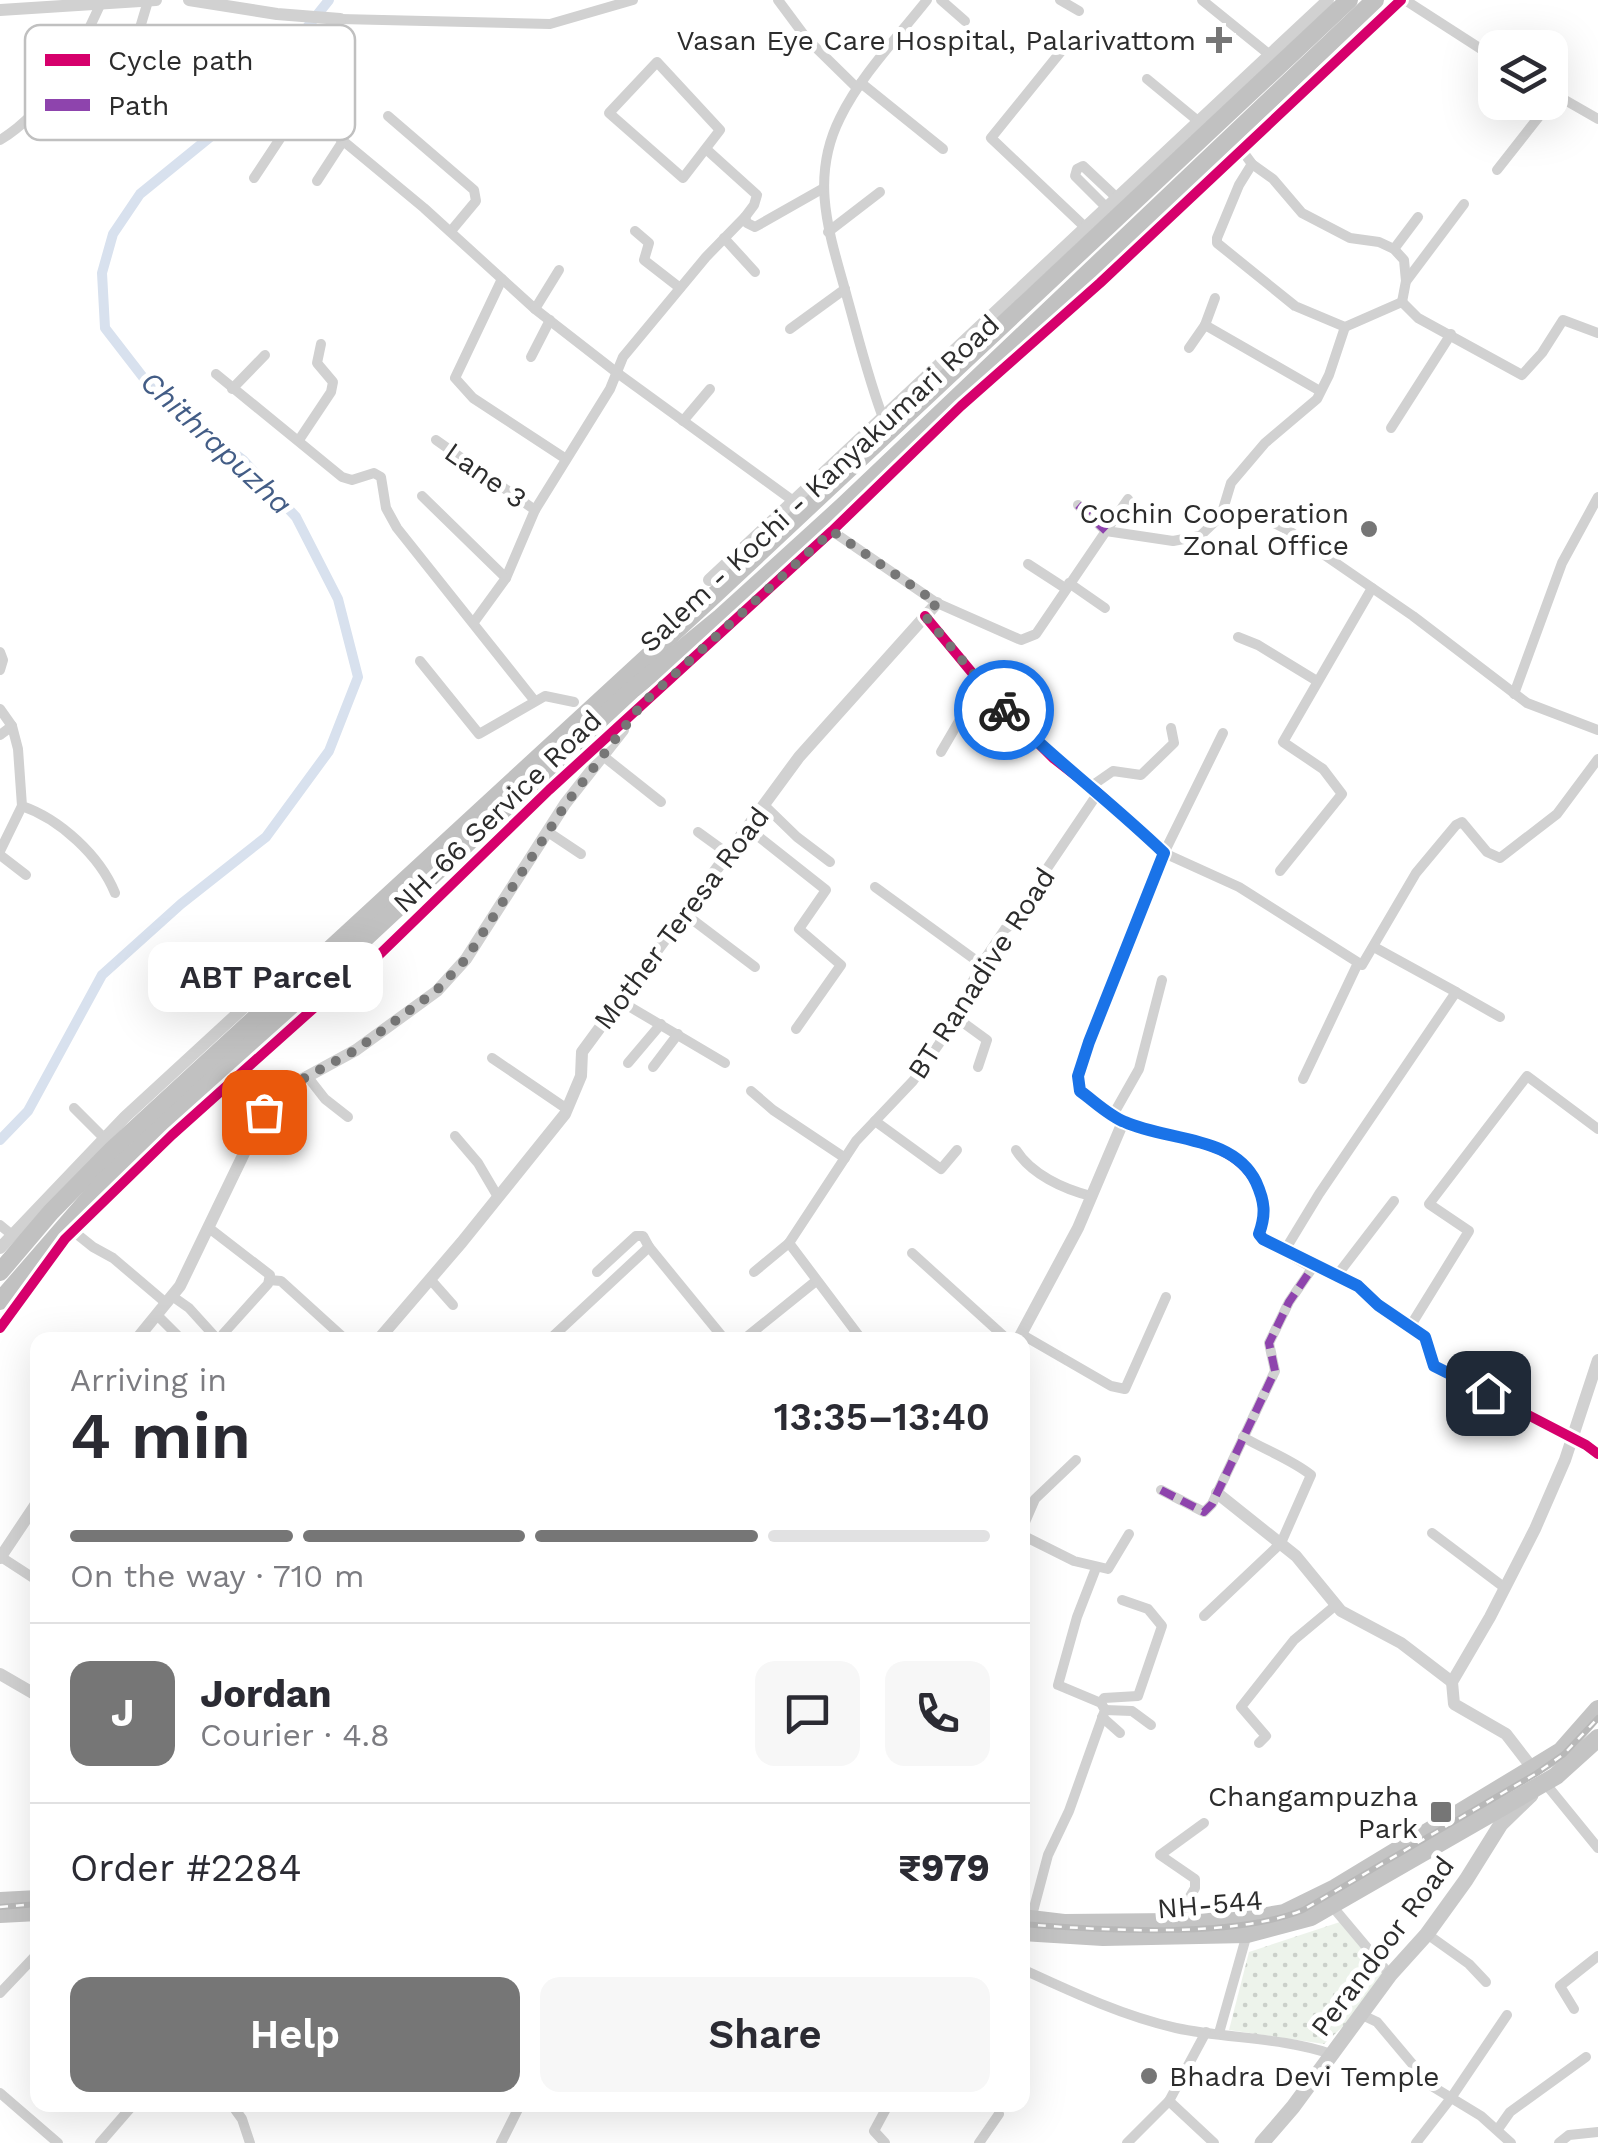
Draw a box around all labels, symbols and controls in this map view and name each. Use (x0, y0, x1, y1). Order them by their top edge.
place label: Vasan Eye Care Hospital, Palarivattom (676, 24, 1196, 57)
legend (25, 25, 355, 140)
marker: Vasan Eye Care Hospital, Palarivattom (1206, 27, 1232, 53)
map controls (1478, 30, 1568, 120)
button: layers (1478, 30, 1568, 120)
text: Cycle path (108, 44, 254, 77)
text: Path (108, 89, 169, 122)
street label: Salem - Kochi - Kanyakumari Road (633, 308, 1006, 659)
water label: Chithrapuzha (134, 364, 299, 521)
street label: Lane 3 (439, 436, 533, 515)
place label: Cochin Cooperation Zonal Office (1079, 497, 1349, 562)
marker: Cochin Cooperation Zonal Office (1358, 518, 1380, 540)
courier (954, 660, 1054, 760)
icon: bike (977, 683, 1032, 738)
street label: NH-66 Service Road (387, 704, 608, 919)
street label: Mother Teresa Road (587, 801, 776, 1036)
street label: BT Ranadive Road (901, 862, 1062, 1085)
callout: ABT Parcel (146, 942, 382, 1012)
text: ABT Parcel (180, 958, 351, 996)
pin (222, 1070, 307, 1155)
icon: bag (237, 1085, 292, 1140)
pin (1446, 1351, 1531, 1436)
text: Arriving in (70, 1361, 227, 1399)
icon: home (1461, 1366, 1516, 1421)
text: 13:35–13:40 (774, 1395, 990, 1439)
text: 4 min (70, 1398, 251, 1474)
text: On the way · 710 m (70, 1557, 365, 1595)
button: chat (755, 1661, 860, 1766)
button: phone (885, 1661, 990, 1766)
text: Jordan (200, 1672, 332, 1716)
text: J (111, 1691, 134, 1735)
text: Courier · 4.8 (200, 1716, 390, 1754)
place label: Changampuzha Park (1208, 1780, 1418, 1845)
marker: Changampuzha Park (1428, 1799, 1454, 1825)
text: Order #2284 (70, 1846, 302, 1890)
text: ₹979 (898, 1846, 990, 1890)
street label: Perandoor Road (1304, 1850, 1461, 2043)
street label: NH-544 (1156, 1883, 1264, 1926)
button: Help (70, 1977, 520, 2092)
button: Share (540, 1977, 990, 2092)
place label: Bhadra Devi Temple (1169, 2060, 1440, 2093)
marker: Bhadra Devi Temple (1138, 2065, 1160, 2087)

